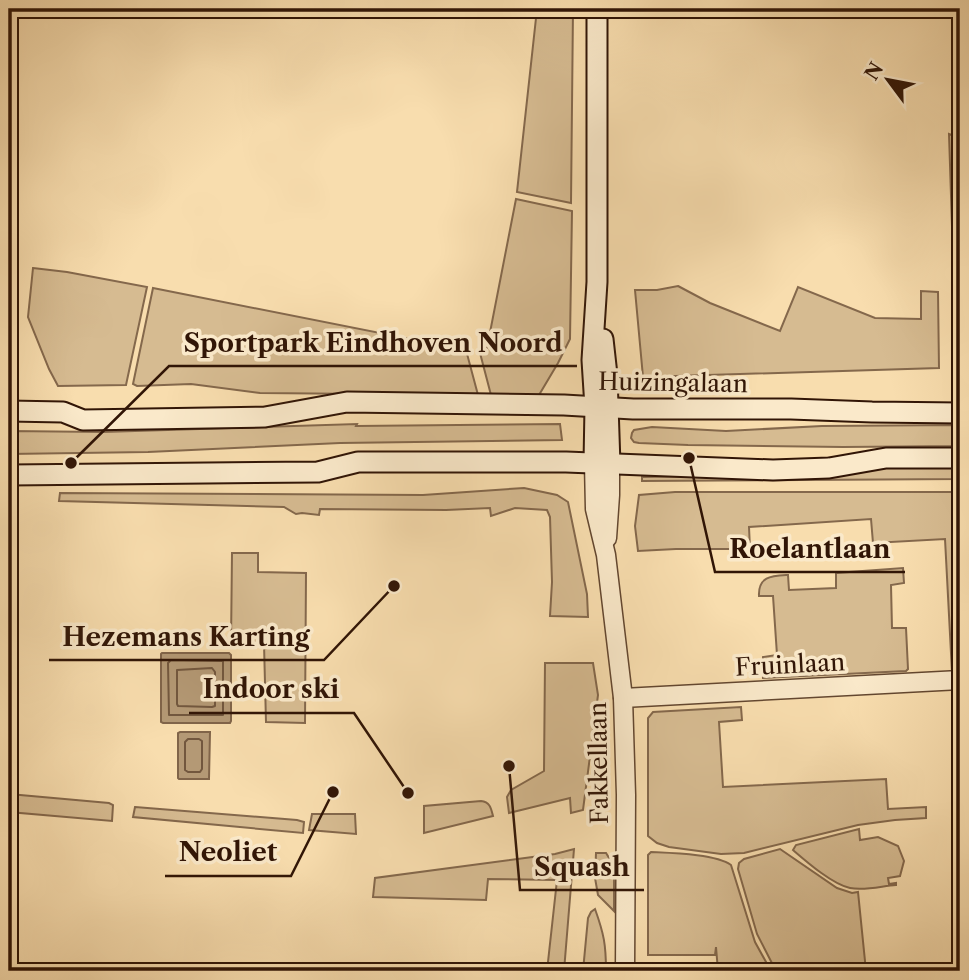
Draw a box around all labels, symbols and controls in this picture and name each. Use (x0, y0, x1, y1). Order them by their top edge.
north arrow (853, 46, 923, 116)
text: N (860, 58, 888, 84)
callout: Sportpark Eindhoven Noord (169, 319, 577, 366)
text: Sportpark Eindhoven Noord (184, 327, 562, 359)
street label: Huizingalaan (598, 367, 748, 398)
callout: Roelantlaan (715, 525, 905, 572)
text: Roelantlaan (729, 533, 891, 565)
callout: Hezemans Karting (49, 613, 324, 660)
text: Hezemans Karting (62, 621, 311, 653)
street label: Fruinlaan (734, 647, 846, 682)
callout: Indoor ski (189, 666, 354, 713)
text: Indoor ski (203, 673, 339, 705)
street label: Fakkellaan (583, 702, 614, 824)
callout: Neoliet (165, 829, 291, 876)
text: Neoliet (179, 836, 278, 868)
callout: Squash (520, 843, 644, 890)
text: Squash (534, 851, 630, 883)

